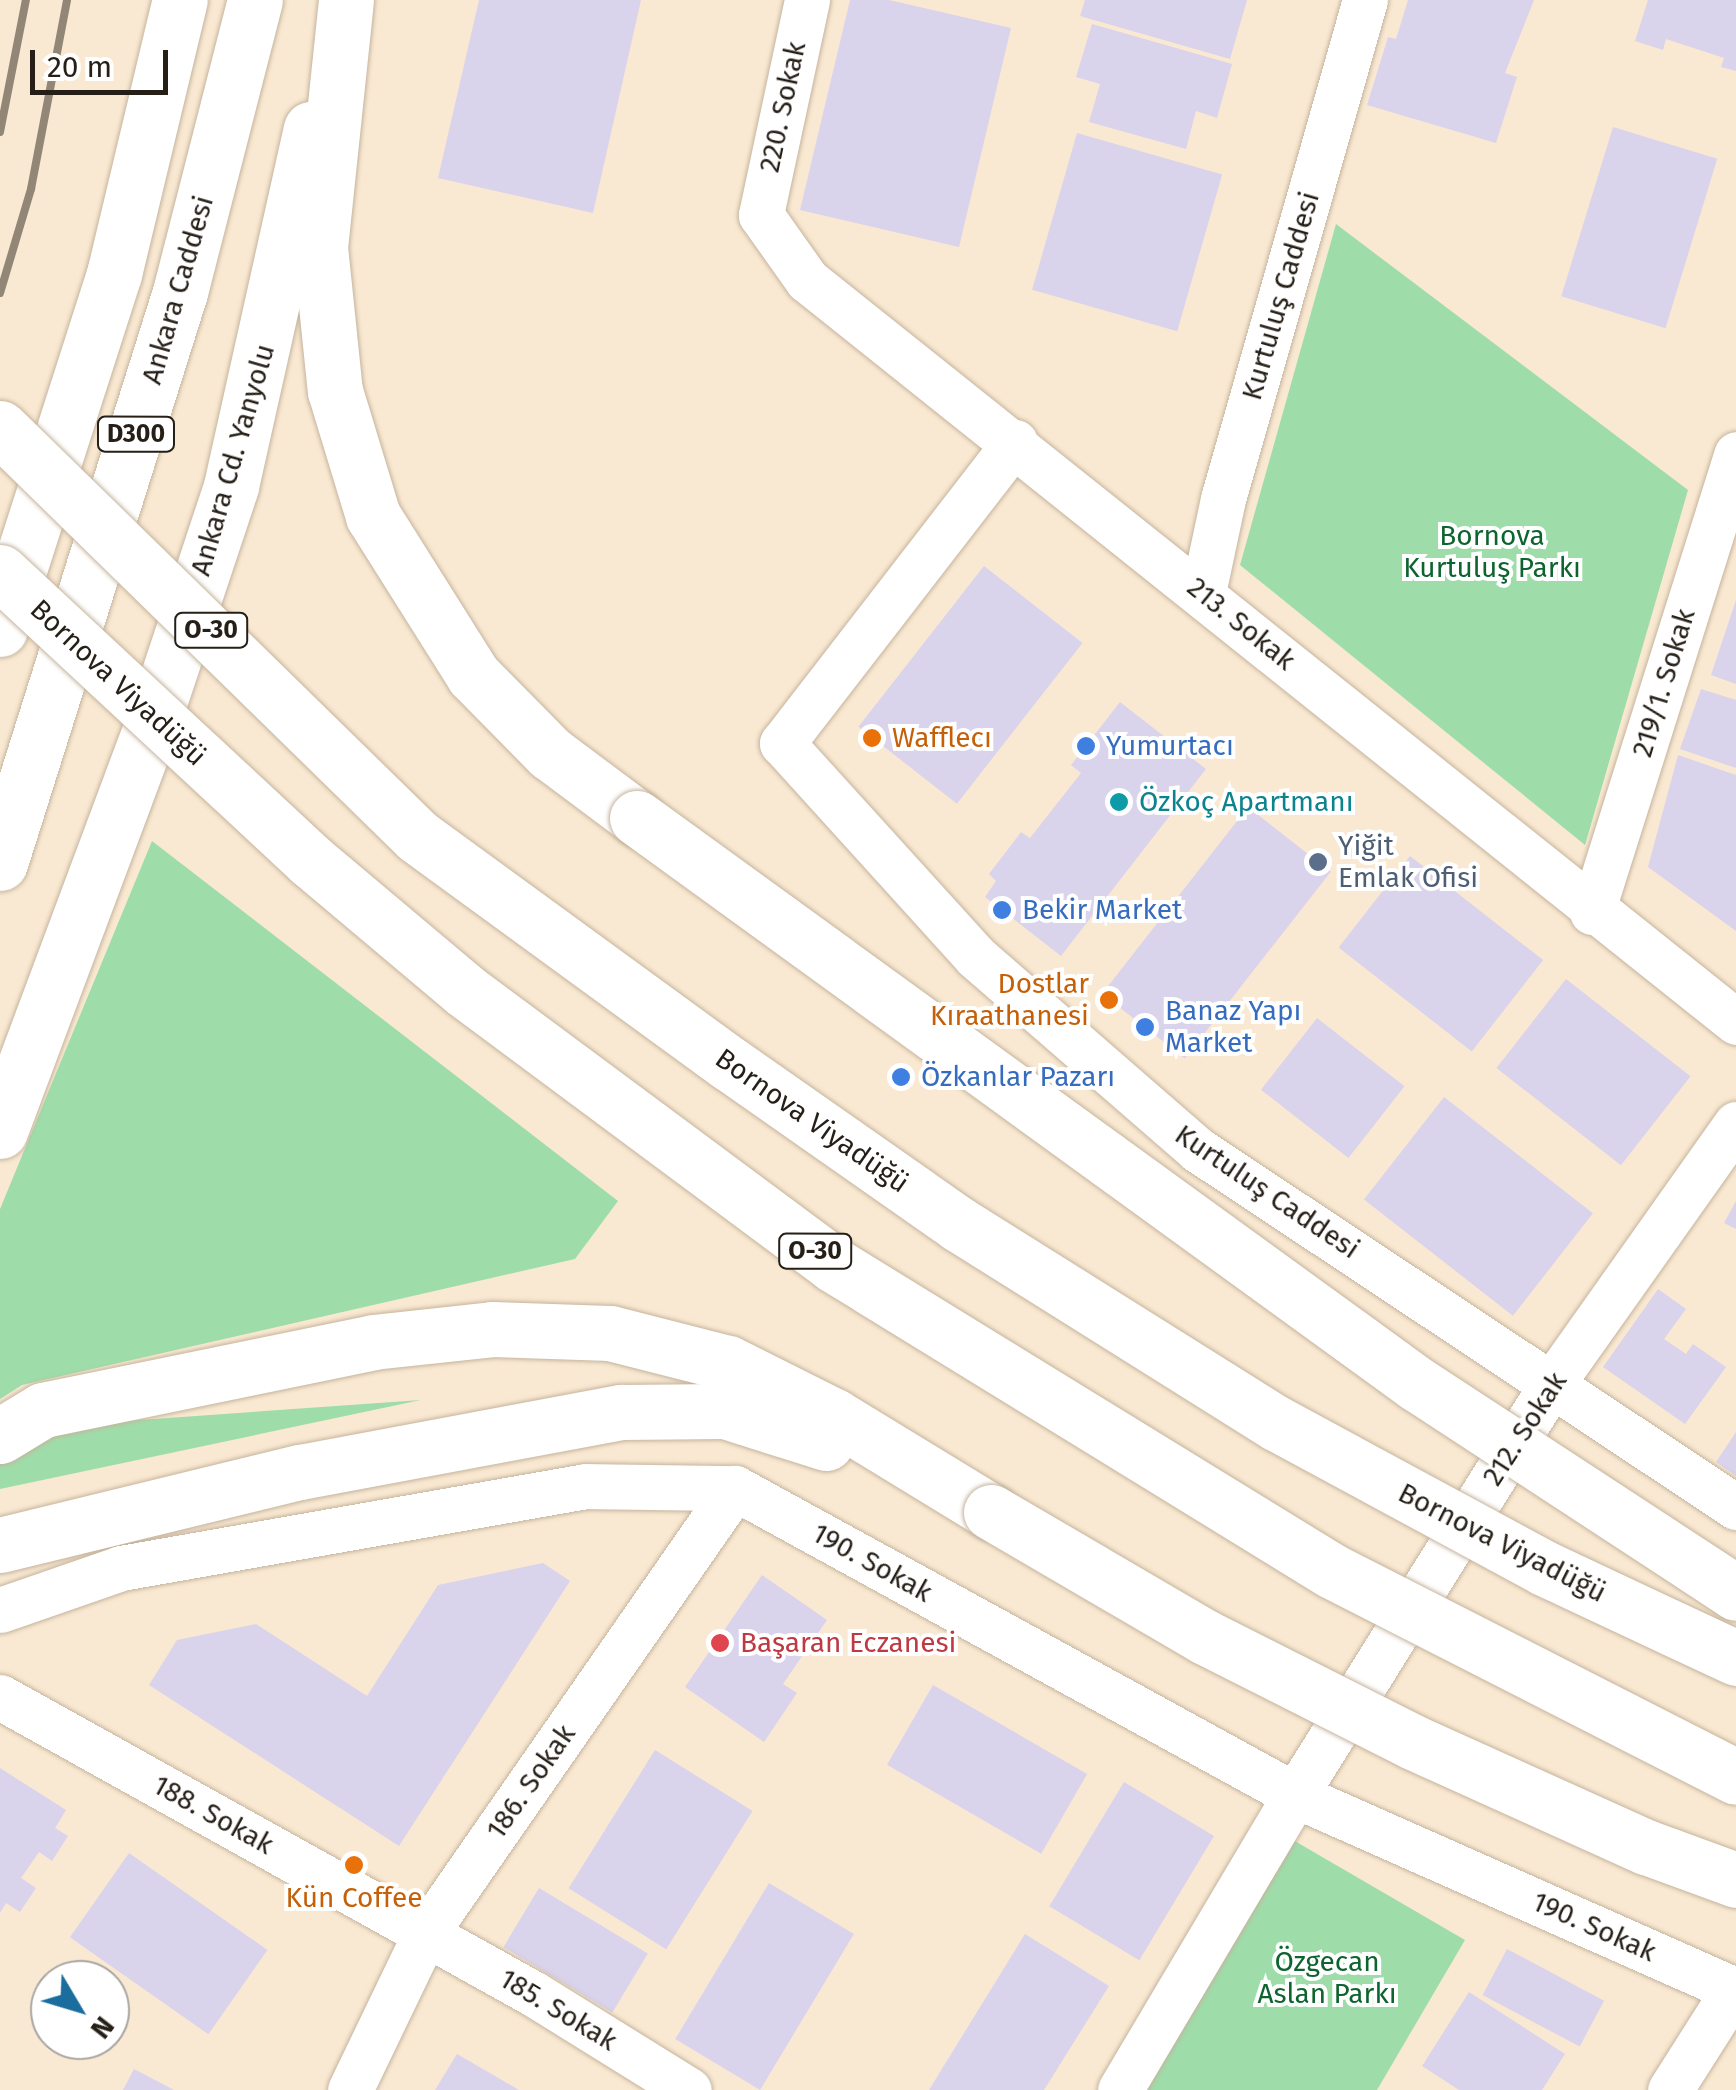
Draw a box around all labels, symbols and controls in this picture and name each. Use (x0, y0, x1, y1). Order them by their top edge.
scale bar (35, 30, 172, 92)
street label: 220. Sokak (753, 39, 813, 175)
text: 20 m (47, 49, 112, 85)
street label: Kurtuluş Caddesi (1235, 188, 1327, 404)
street label: Ankara Caddesi (135, 192, 221, 388)
street label: Ankara Cd. Yanyolu (184, 340, 282, 580)
road number: D300 (96, 414, 176, 454)
park label: Bornova Kurtuluş Parkı (1403, 519, 1581, 585)
street label: 213. Sokak (1180, 571, 1302, 677)
street label: Bornova Viyadüğü (23, 593, 213, 773)
street label: 219/1. Sokak (1626, 605, 1702, 761)
road number: O-30 (174, 610, 248, 650)
place label: Wafflecı (892, 721, 992, 755)
marker: Wafflecı (861, 727, 883, 749)
place label: Yumurtacı (1106, 729, 1234, 763)
marker: Yumurtacı (1075, 735, 1097, 757)
place label: Özkoç Apartmanı (1139, 785, 1354, 819)
marker: Özkoç Apartmanı (1108, 791, 1130, 813)
place label: Yiğit Emlak Ofisi (1338, 829, 1478, 895)
marker: Yiğit Emlak Ofisi (1307, 851, 1329, 873)
place label: Bekir Market (1022, 893, 1182, 927)
marker: Bekir Market (991, 899, 1013, 921)
place label: Dostlar Kıraathanesi (930, 967, 1089, 1033)
marker: Dostlar Kıraathanesi (1098, 989, 1120, 1011)
place label: Banaz Yapı Market (1165, 994, 1301, 1060)
marker: Banaz Yapı Market (1134, 1016, 1156, 1038)
street label: Bornova Viyadüğü (709, 1042, 915, 1200)
place label: Özkanlar Pazarı (921, 1060, 1115, 1094)
marker: Özkanlar Pazarı (890, 1066, 912, 1088)
street label: Kurtuluş Caddesi (1168, 1118, 1366, 1266)
road number: O-30 (778, 1231, 852, 1271)
street label: 212. Sokak (1476, 1366, 1574, 1492)
street label: Bornova Viyadüğü (1393, 1476, 1611, 1610)
street label: 190. Sokak (806, 1516, 938, 1610)
place label: Başaran Eczanesi (740, 1626, 956, 1660)
marker: Başaran Eczanesi (709, 1632, 731, 1654)
street label: 186. Sokak (479, 1718, 583, 1846)
street label: 188. Sokak (147, 1768, 279, 1862)
marker: Kün Coffee (343, 1854, 365, 1876)
place label: Kün Coffee (286, 1881, 422, 1915)
street label: 190. Sokak (1527, 1885, 1661, 1969)
park label: Özgecan Aslan Parkı (1257, 1945, 1397, 2011)
north arrow (30, 1960, 130, 2060)
street label: 185. Sokak (493, 1962, 623, 2058)
text: N (84, 2010, 121, 2045)

